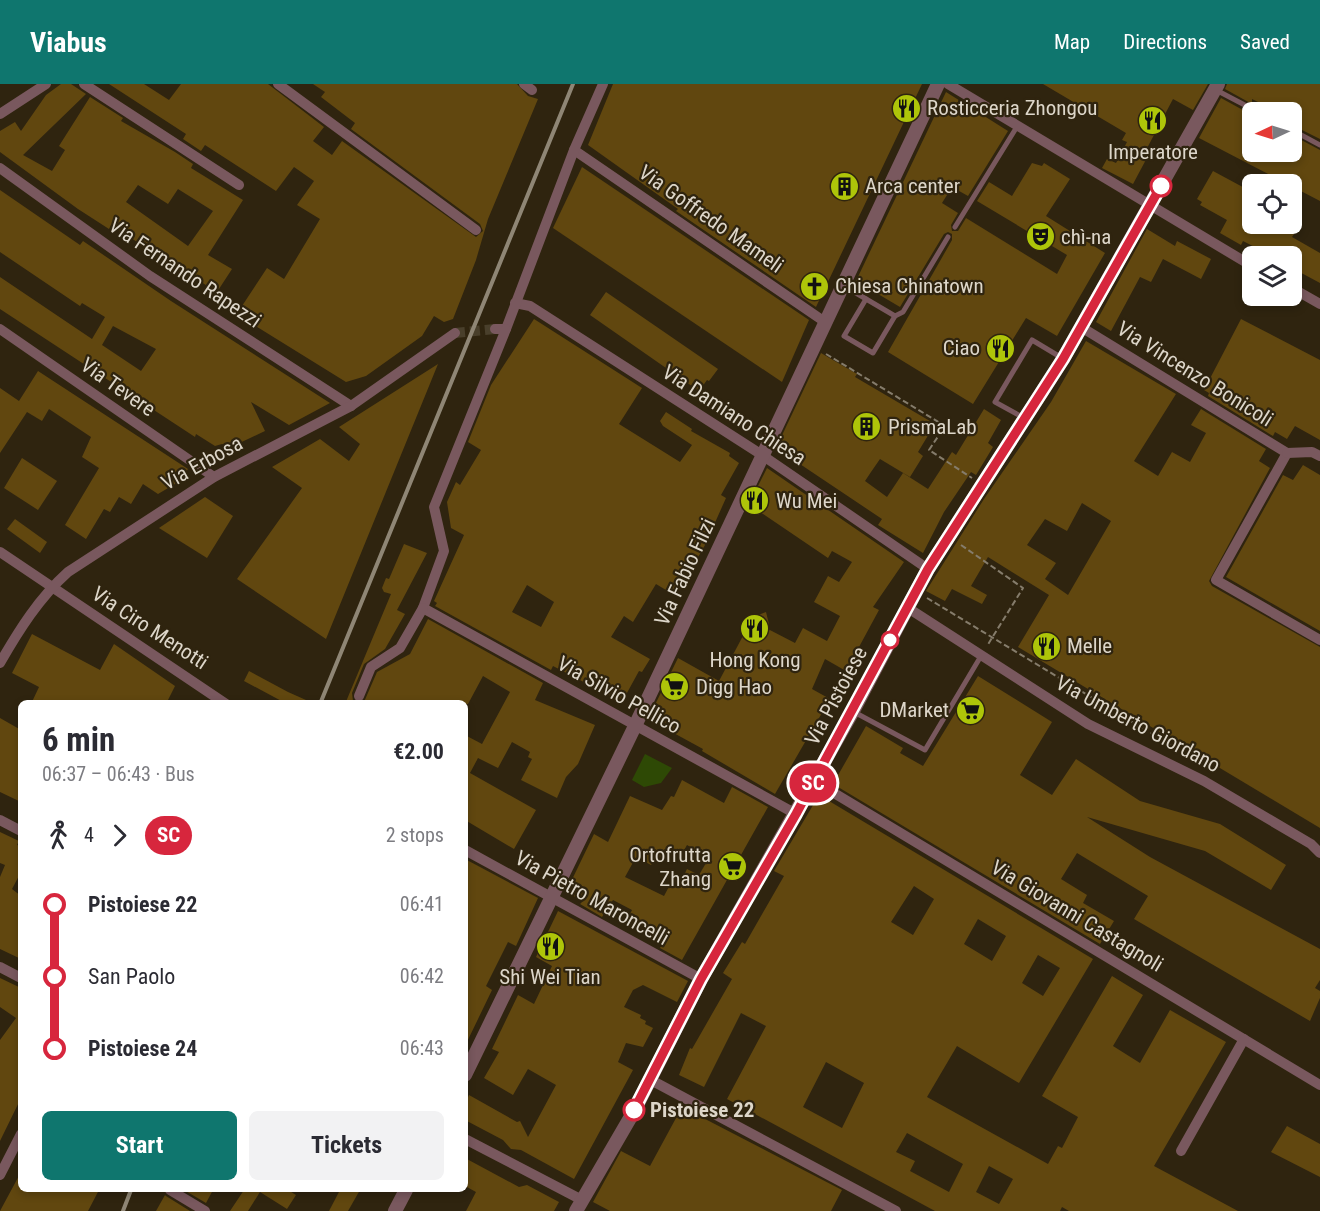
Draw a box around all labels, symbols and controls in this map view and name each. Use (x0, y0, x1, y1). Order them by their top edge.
text: Viabus (30, 26, 107, 59)
text: Map (1054, 30, 1090, 54)
text: Directions (1123, 30, 1207, 54)
text: Saved (1240, 30, 1290, 54)
restaurant icon: Rosticceria Zhongou (890, 92, 922, 124)
place label: Rosticceria Zhongou (927, 96, 1098, 120)
north arrow (1242, 102, 1302, 162)
map controls (1242, 102, 1302, 306)
restaurant icon: Imperatore (1137, 105, 1169, 137)
place label: Imperatore (1108, 140, 1198, 164)
street label: Via Goffredo Mameli (634, 160, 788, 278)
building icon: Arca center (828, 170, 860, 202)
place label: Arca center (865, 174, 960, 198)
button: locate (1242, 174, 1302, 234)
unlabelled marker (1150, 175, 1172, 197)
street label: Via Fernando Rapezzi (104, 213, 266, 333)
theatre icon: chì-na (1024, 221, 1056, 253)
place label: chì-na (1061, 225, 1111, 249)
button: layers (1242, 246, 1302, 306)
church icon: Chiesa Chinatown (798, 270, 830, 302)
place label: Chiesa Chinatown (835, 274, 984, 298)
street label: Via Vincenzo Bonicoli (1113, 316, 1277, 432)
restaurant icon: Ciao (985, 332, 1017, 364)
place label: Ciao (943, 336, 980, 360)
street label: Via Tevere (76, 353, 160, 421)
street label: Via Damiano Chiesa (658, 360, 810, 470)
building icon: PrismaLab (851, 411, 883, 443)
place label: PrismaLab (888, 415, 977, 439)
street label: Via Erbosa (157, 431, 247, 495)
restaurant icon: Wu Mei (739, 485, 771, 517)
place label: Wu Mei (776, 489, 837, 513)
street label: Via Fabio Filzi (650, 515, 720, 629)
street label: Via Ciro Menotti (88, 582, 212, 674)
restaurant icon: Hong Kong (739, 613, 771, 645)
restaurant icon: Melle (1030, 630, 1062, 662)
unlabelled marker (881, 631, 899, 649)
place label: Melle (1067, 634, 1112, 658)
street label: Via Pistoiese (800, 642, 872, 749)
place label: Hong Kong (709, 648, 801, 672)
street label: Via Silvio Pellico (553, 651, 685, 739)
supermarket icon: Digg Hao (659, 671, 691, 703)
street label: Via Umberto Giordano (1052, 671, 1224, 777)
place label: Digg Hao (696, 675, 772, 699)
supermarket icon: DMarket (954, 694, 986, 726)
place label: DMarket (879, 698, 949, 722)
text: 6 min (42, 720, 115, 759)
text: €2.00 (393, 739, 444, 764)
text: 06:37 – 06:43 · Bus (42, 762, 195, 786)
line badge: SC (786, 764, 840, 802)
text: SC (801, 771, 825, 795)
icon: walk (42, 819, 75, 852)
icon: forward (103, 819, 136, 852)
text: 4 (84, 823, 94, 847)
text: SC (157, 823, 180, 847)
text: 2 stops (386, 823, 444, 847)
place label: Ortofrutta Zhang (629, 843, 711, 891)
street label: Via Pietro Maroncelli (511, 846, 673, 950)
supermarket icon: Ortofrutta Zhang (716, 851, 748, 883)
street label: Via Giovanni Castagnoli (987, 855, 1167, 977)
text: Pistoiese 22 (88, 892, 197, 917)
text: 06:41 (400, 892, 444, 916)
restaurant icon: Shi Wei Tian (534, 930, 566, 962)
text: San Paolo (88, 964, 175, 989)
text: 06:42 (400, 964, 444, 988)
place label: Shi Wei Tian (499, 965, 601, 989)
text: Pistoiese 24 (88, 1036, 197, 1061)
text: 06:43 (400, 1036, 444, 1060)
place label: Pistoiese 22 (650, 1098, 754, 1122)
marker: Pistoiese 22 (623, 1099, 645, 1121)
button: Start (42, 1111, 237, 1180)
button: Tickets (249, 1111, 444, 1180)

